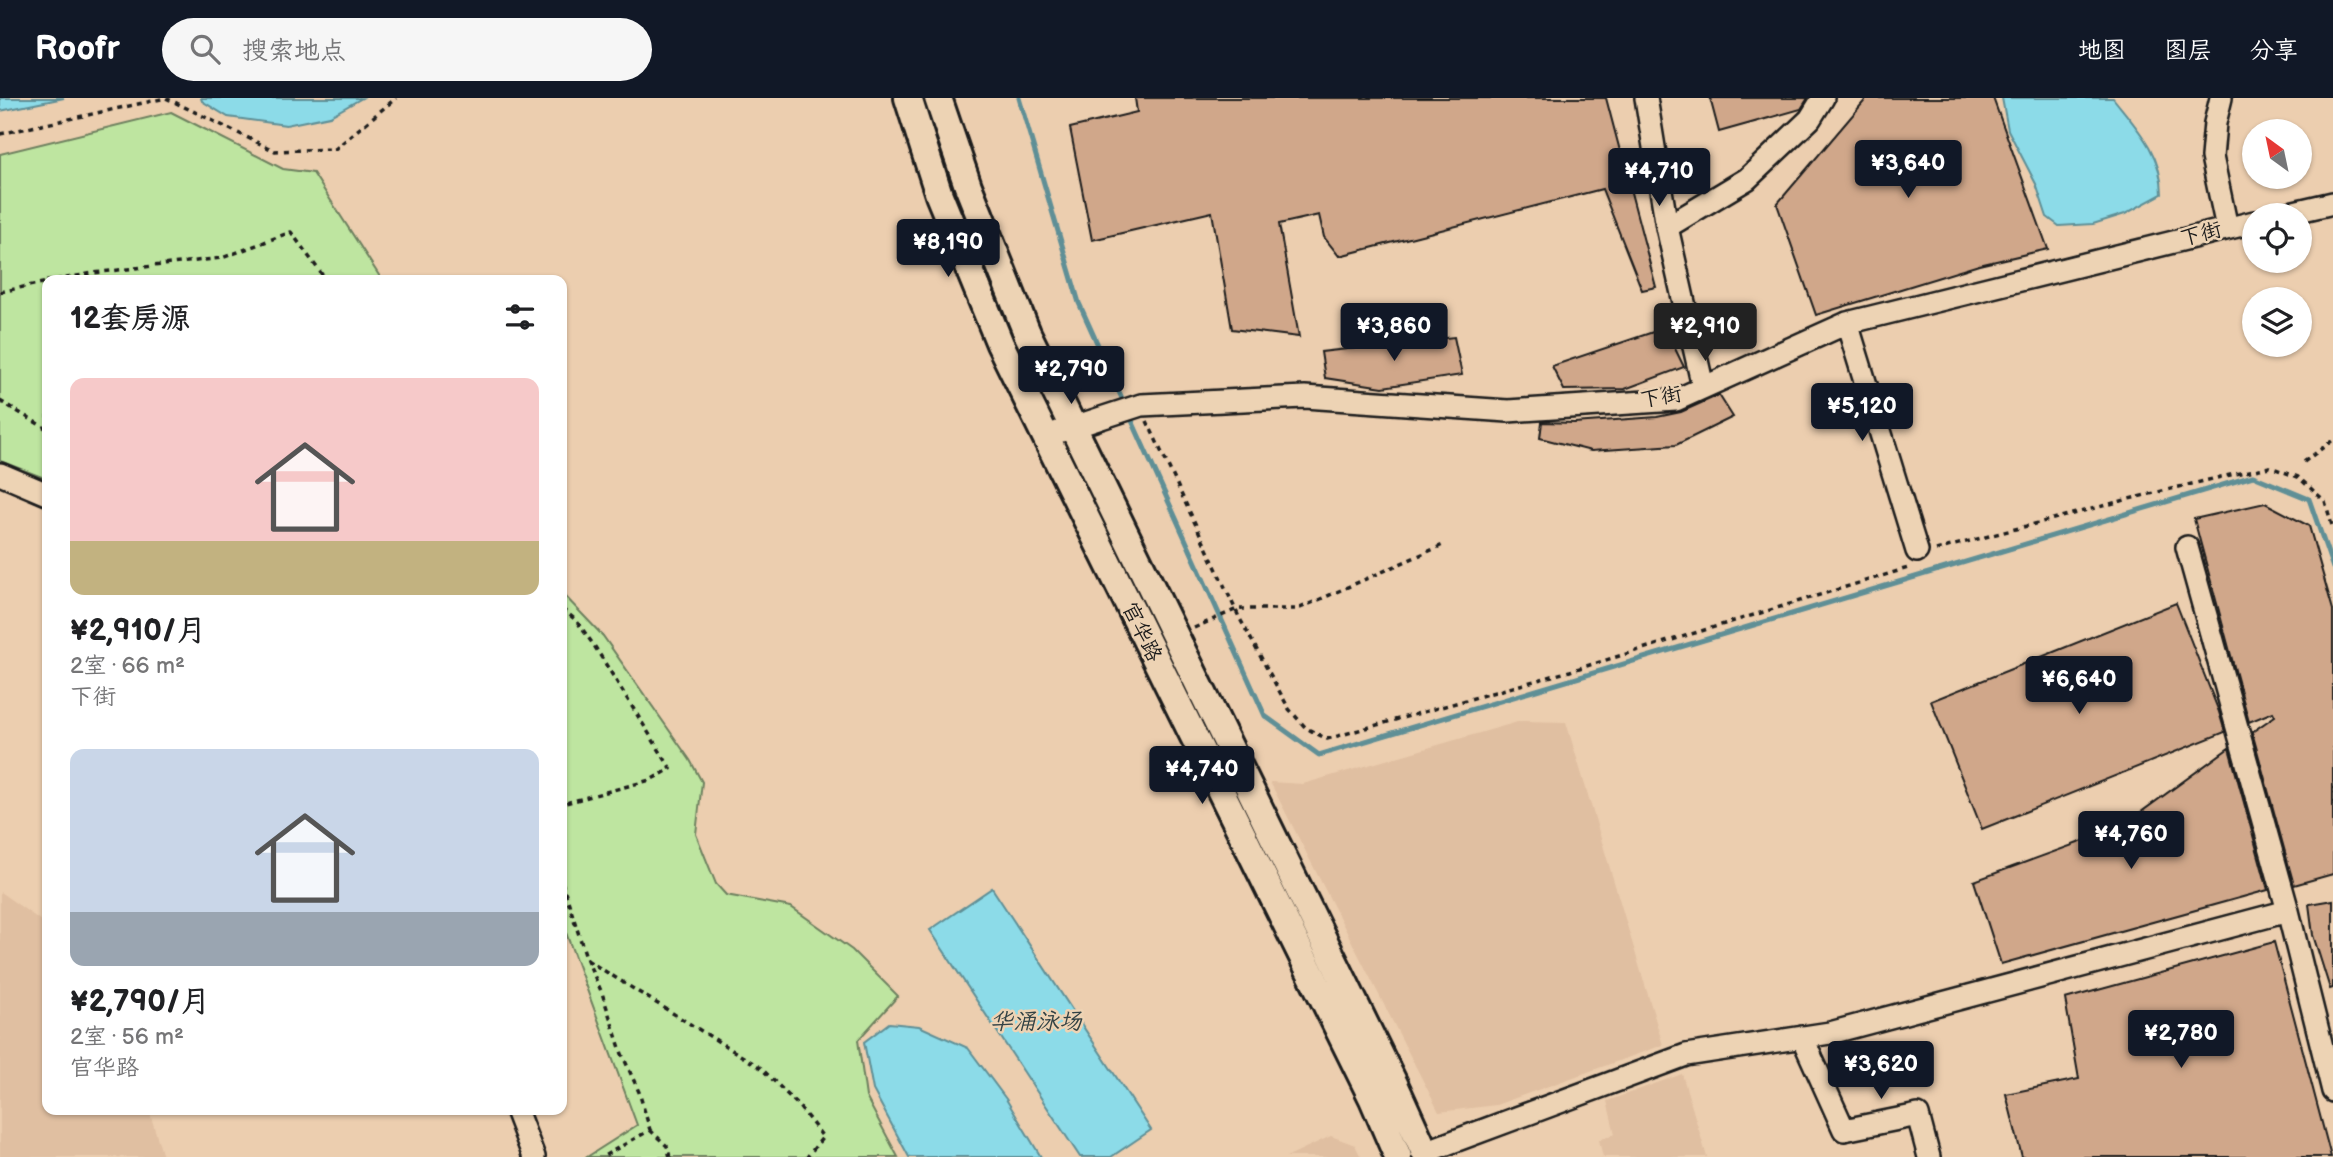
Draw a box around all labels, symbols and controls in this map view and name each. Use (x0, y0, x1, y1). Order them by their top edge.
search box (162, 18, 652, 81)
text: Roofr (35, 29, 120, 69)
icon: search (186, 30, 224, 68)
text: 搜索地点 (242, 36, 346, 67)
text: 地图 (2078, 36, 2126, 65)
text: 图层 (2164, 36, 2212, 65)
text: 分享 (2250, 36, 2298, 65)
north arrow (2242, 119, 2312, 189)
map controls (2242, 119, 2312, 357)
pin: ¥3,640 (1851, 140, 1965, 200)
pin: ¥4,710 (1602, 148, 1716, 208)
text: ¥3,640 (1871, 149, 1945, 177)
text: ¥4,710 (1624, 157, 1694, 185)
button: locate (2242, 203, 2312, 273)
street label: 下街 (2178, 217, 2224, 251)
pin: ¥8,190 (891, 220, 1005, 279)
text: ¥8,190 (913, 228, 983, 256)
button: layers (2242, 287, 2312, 357)
icon: filters (501, 298, 539, 336)
text: 12套房源 (70, 301, 191, 337)
pin: ¥3,860 (1337, 303, 1451, 363)
pin: ¥2,910 (1648, 303, 1762, 363)
text: ¥3,860 (1357, 312, 1431, 340)
text: ¥2,910 (1670, 312, 1740, 340)
pin: ¥2,790 (1014, 346, 1128, 406)
text: ¥2,790 (1034, 355, 1108, 383)
street label: 下街 (1638, 381, 1684, 413)
pin: ¥5,120 (1805, 384, 1919, 443)
text: ¥5,120 (1827, 392, 1897, 420)
icon: home (242, 424, 368, 550)
street label: 官华路 (1117, 598, 1167, 666)
text: ¥2,910/月 (70, 613, 206, 649)
text: 2室 · 66 m² (70, 652, 185, 680)
pin: ¥6,640 (2022, 656, 2136, 716)
text: ¥6,640 (2041, 665, 2117, 693)
text: 下街 (70, 683, 116, 711)
pin: ¥4,740 (1145, 746, 1259, 806)
text: ¥4,740 (1165, 755, 1239, 783)
icon: home (242, 795, 368, 921)
pin: ¥4,760 (2074, 812, 2188, 871)
text: ¥4,760 (2094, 820, 2168, 848)
text: ¥2,790/月 (70, 984, 210, 1020)
water label: 华涌泳场 (990, 1008, 1083, 1036)
pin: ¥2,780 (2124, 1010, 2238, 1070)
text: ¥2,780 (2144, 1019, 2218, 1047)
text: 2室 · 56 m² (70, 1023, 184, 1051)
pin: ¥3,620 (1824, 1042, 1938, 1101)
text: ¥3,620 (1844, 1050, 1918, 1078)
text: 官华路 (70, 1054, 139, 1082)

